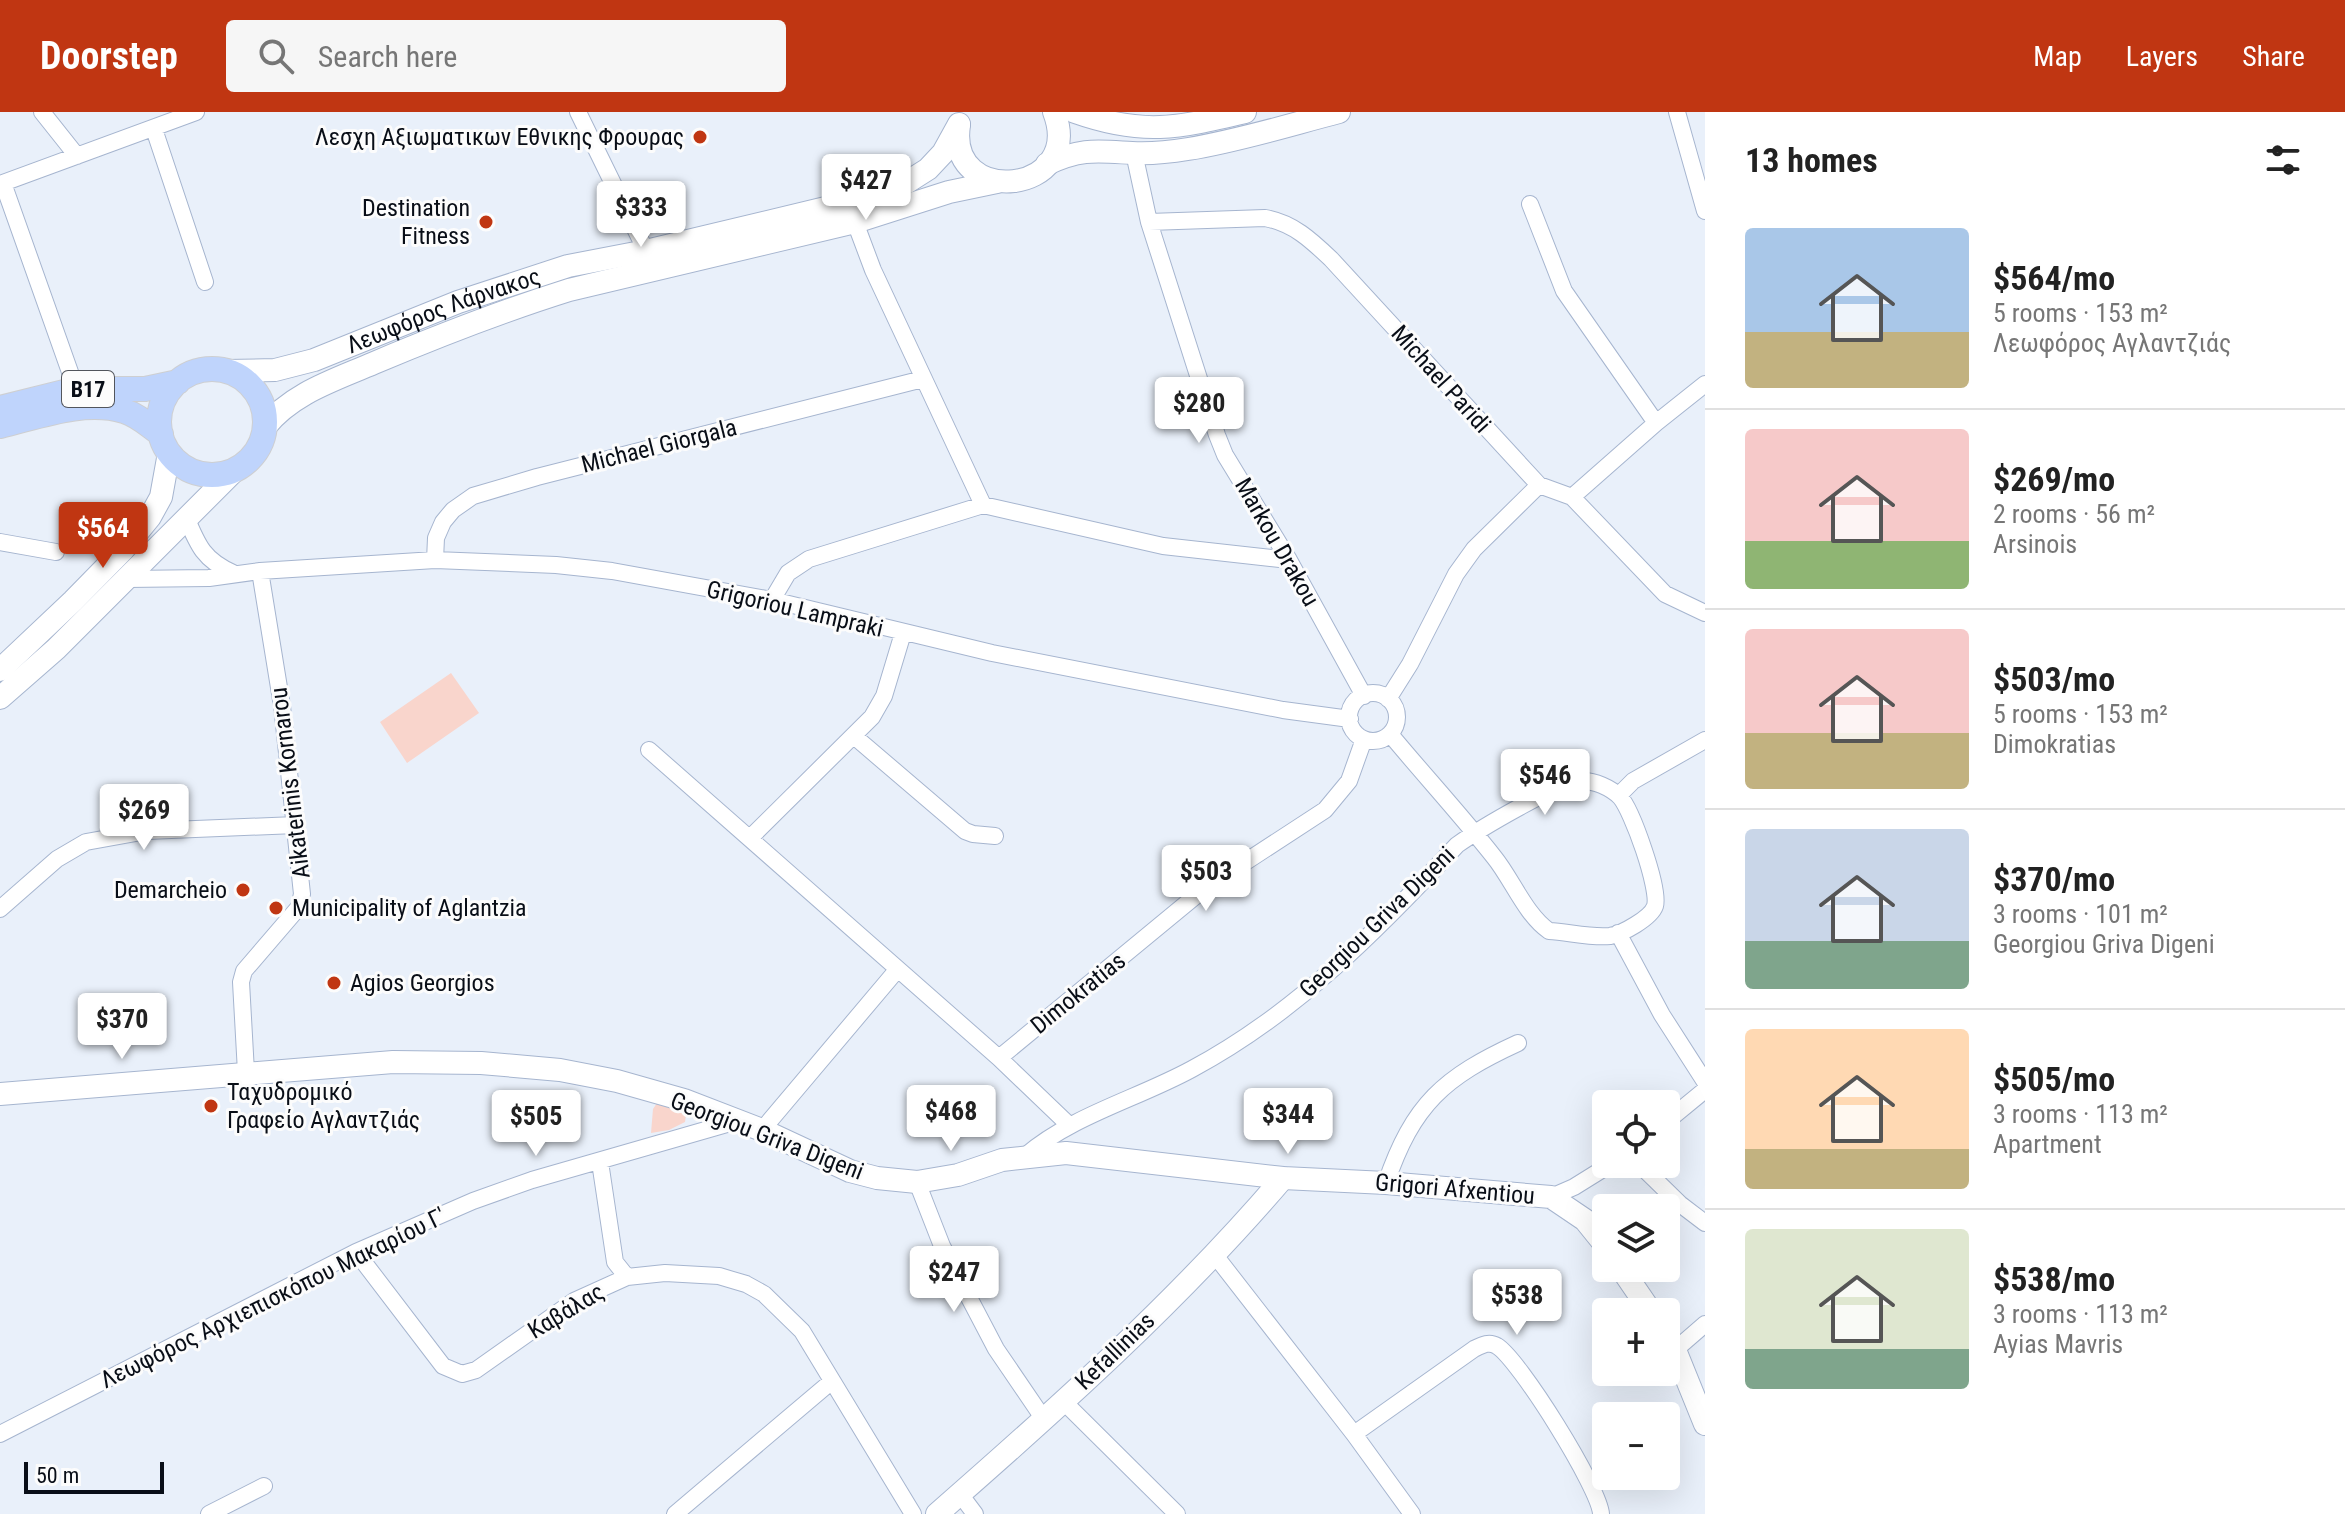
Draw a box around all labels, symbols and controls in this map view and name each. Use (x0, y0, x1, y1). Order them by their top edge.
search box (226, 20, 786, 92)
text: Doorstep (40, 34, 178, 78)
icon: search (254, 34, 298, 78)
text: Search here (318, 39, 457, 74)
text: Map (2033, 40, 2082, 73)
text: Layers (2126, 40, 2198, 73)
text: Share (2242, 40, 2305, 73)
place label: Λεσχη Αξιωματικων Εθνικης Φρουρας (315, 123, 684, 151)
marker: Λεσχη Αξιωματικων Εθνικης Φρουρας (691, 128, 709, 146)
icon: filters (2261, 138, 2305, 182)
text: 13 homes (1745, 140, 1878, 180)
pin: $427 (819, 154, 913, 222)
text: $427 (840, 165, 892, 195)
pin: $333 (594, 181, 688, 249)
text: $333 (615, 192, 667, 222)
place label: Destination Fitness (362, 194, 470, 250)
marker: Destination Fitness (477, 213, 495, 231)
text: $564/mo (1993, 258, 2115, 298)
icon: home (1809, 260, 1905, 356)
street label: Λεωφόρος Λάρνακος (343, 262, 544, 359)
text: 5 rooms · 153 m² (1993, 298, 2168, 328)
street label: Michael Paridi (1385, 319, 1497, 439)
text: Λεωφόρος Αγλαντζιάς (1993, 328, 2231, 358)
road number: B17 (62, 371, 114, 407)
pin: $280 (1152, 377, 1246, 445)
text: $280 (1173, 388, 1225, 418)
street label: Michael Giorgala (578, 413, 740, 479)
text: $269/mo (1993, 459, 2115, 499)
icon: home (1809, 461, 1905, 557)
street label: Markou Drakou (1229, 473, 1325, 611)
text: 2 rooms · 56 m² (1993, 499, 2155, 529)
pin: $564 (56, 502, 150, 570)
text: $564 (77, 513, 129, 543)
text: Arsinois (1993, 529, 2077, 559)
street label: Grigoriou Lampraki (704, 575, 886, 643)
text: $503/mo (1993, 659, 2115, 699)
icon: home (1809, 661, 1905, 757)
street label: Aikaterinis Kornarou (264, 686, 316, 880)
text: 5 rooms · 153 m² (1993, 699, 2168, 729)
text: Dimokratias (1993, 729, 2116, 759)
pin: $546 (1498, 749, 1592, 817)
text: $546 (1519, 760, 1571, 790)
pin: $269 (97, 784, 191, 852)
text: $269 (118, 795, 170, 825)
street label: Georgiou Griva Digeni (1294, 841, 1460, 1003)
pin: $503 (1159, 845, 1253, 913)
text: $503 (1180, 856, 1232, 886)
text: $370/mo (1993, 859, 2115, 899)
icon: home (1809, 861, 1905, 957)
place label: Demarcheio (114, 876, 227, 904)
marker: Demarcheio (234, 881, 252, 899)
place label: Municipality of Aglantzia (292, 894, 527, 922)
marker: Municipality of Aglantzia (267, 899, 285, 917)
text: 3 rooms · 101 m² (1993, 899, 2168, 929)
text: Georgiou Griva Digeni (1993, 929, 2215, 959)
street label: Dimokratias (1025, 946, 1131, 1040)
place label: Agios Georgios (350, 969, 495, 997)
marker: Agios Georgios (325, 974, 343, 992)
pin: $370 (75, 993, 169, 1061)
text: $370 (96, 1004, 148, 1034)
text: $505/mo (1993, 1059, 2115, 1099)
icon: home (1809, 1061, 1905, 1157)
place label: Ταχυδρομικό Γραφείο Αγλαντζιάς (227, 1078, 420, 1134)
pin: $468 (904, 1085, 998, 1153)
street label: Georgiou Griva Digeni (666, 1086, 868, 1186)
pin: $344 (1241, 1088, 1335, 1156)
pin: $505 (489, 1090, 583, 1158)
map controls (1592, 1090, 1680, 1490)
button: locate (1592, 1090, 1680, 1178)
text: $468 (925, 1096, 977, 1126)
marker: Ταχυδρομικό Γραφείο Αγλαντζιάς (202, 1097, 220, 1115)
text: $344 (1262, 1099, 1314, 1129)
text: 3 rooms · 113 m² (1993, 1099, 2168, 1129)
text: $505 (510, 1101, 562, 1131)
text: Apartment (1993, 1129, 2102, 1159)
street label: Grigori Afxentiou (1374, 1168, 1536, 1210)
button: layers (1592, 1194, 1680, 1282)
street label: Λεωφόρος Αρχιεπισκόπου Μακαρίου Γ' (96, 1202, 450, 1394)
pin: $247 (907, 1246, 1001, 1314)
text: $247 (928, 1257, 980, 1287)
text: $538/mo (1993, 1259, 2115, 1299)
icon: home (1809, 1261, 1905, 1357)
pin: $538 (1470, 1269, 1564, 1337)
street label: Καβάλας (523, 1277, 609, 1345)
text: $538 (1491, 1280, 1543, 1310)
button: + (1592, 1298, 1680, 1386)
text: 3 rooms · 113 m² (1993, 1299, 2168, 1329)
street label: Kefallinias (1070, 1306, 1160, 1396)
text: Ayias Mavris (1993, 1329, 2123, 1359)
button: − (1592, 1402, 1680, 1490)
scale bar (24, 1458, 164, 1494)
text: 50 m (36, 1463, 79, 1488)

